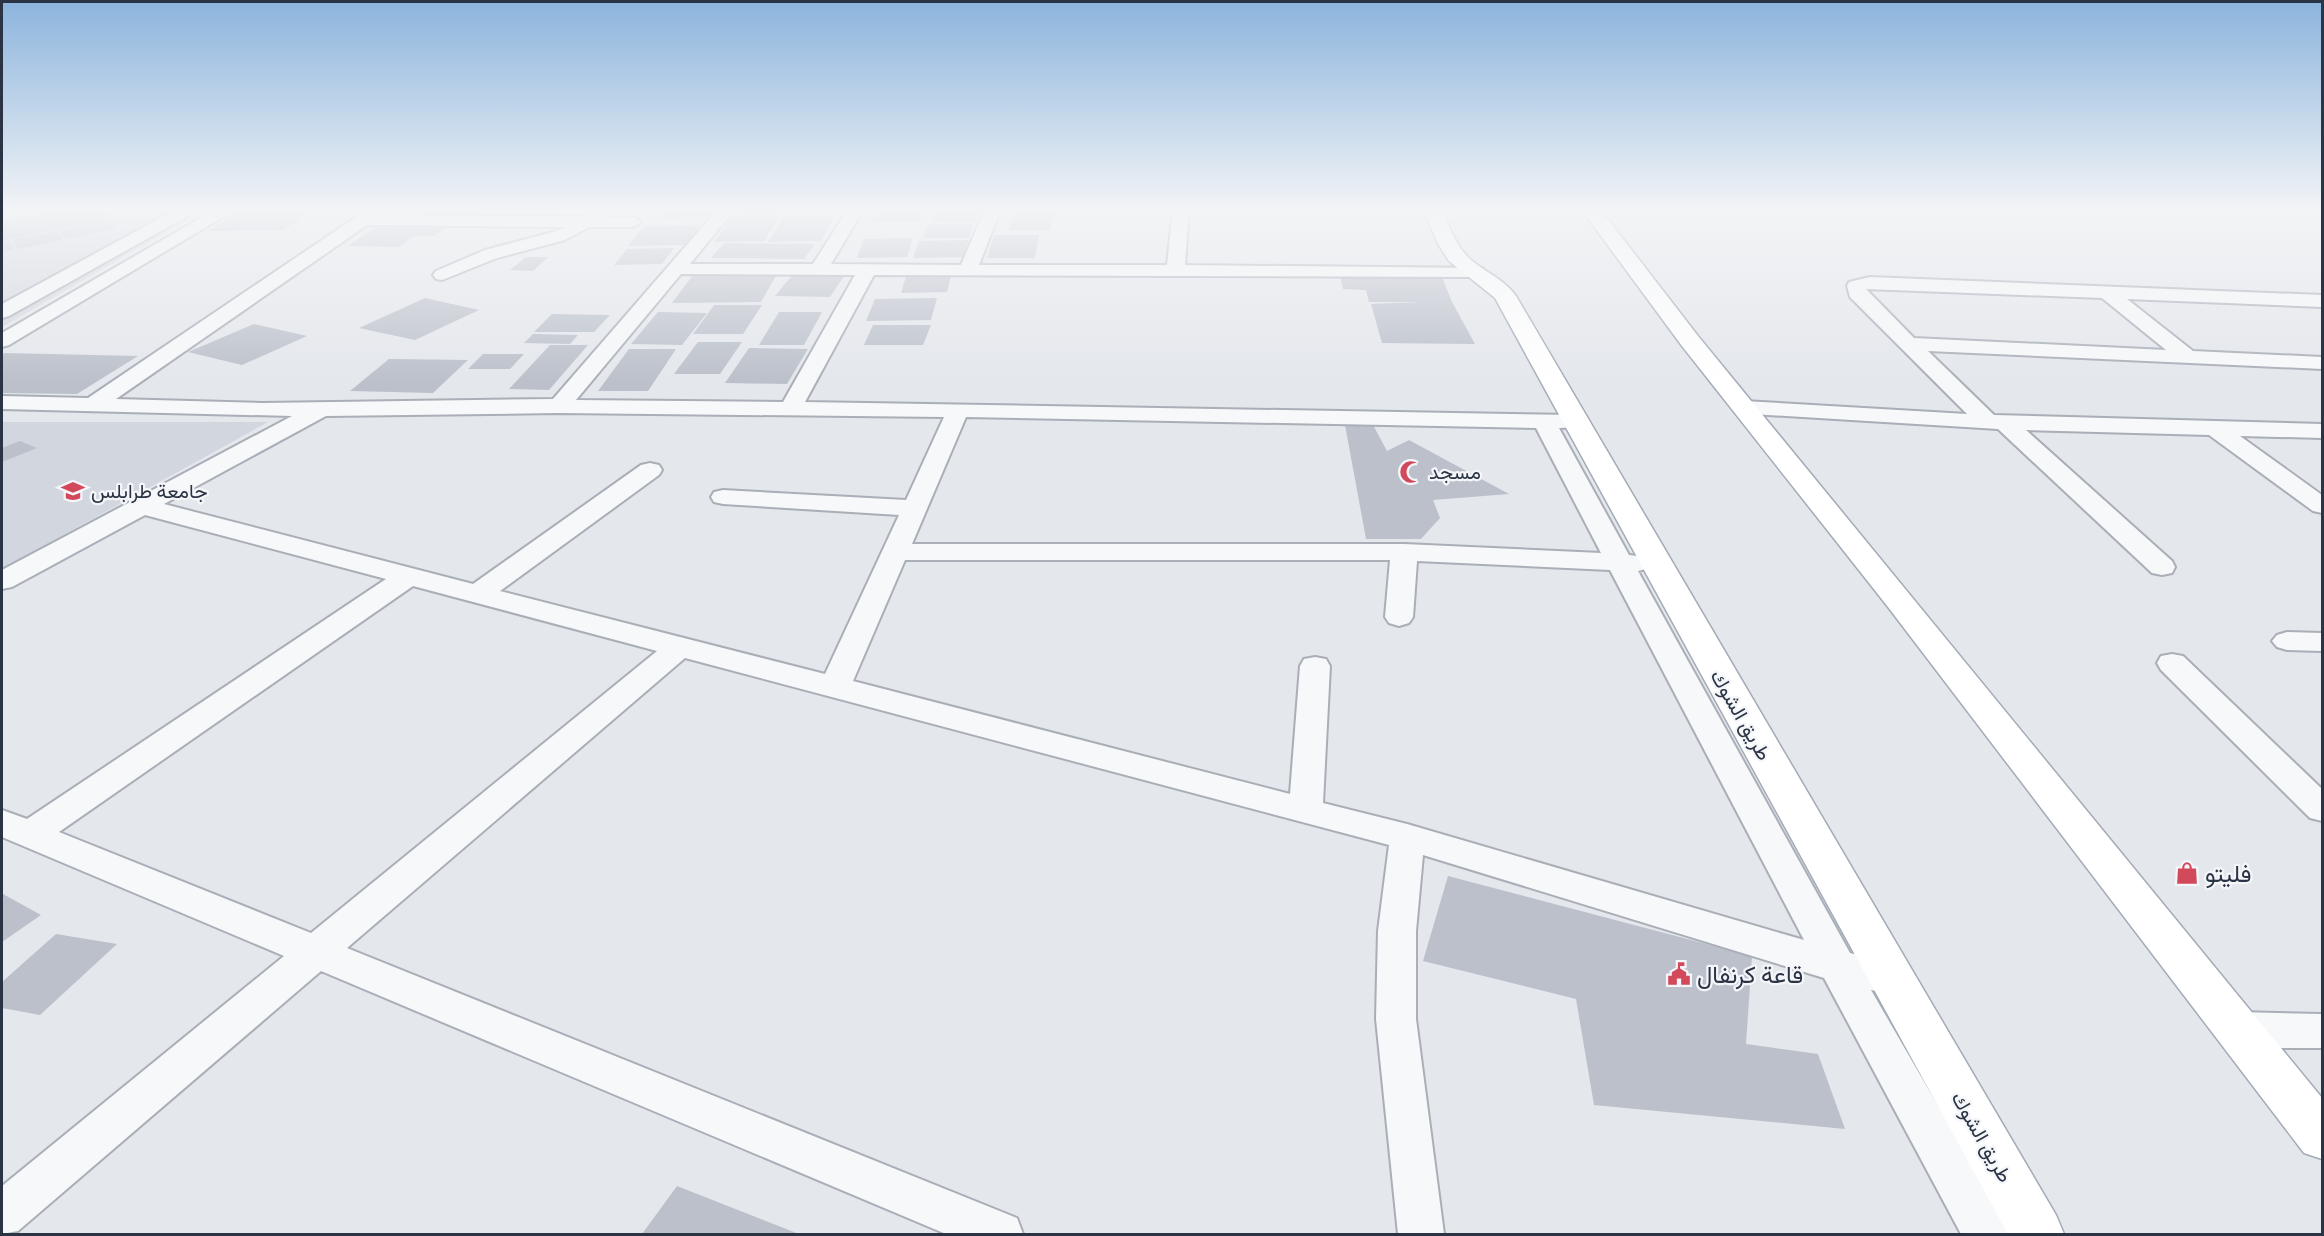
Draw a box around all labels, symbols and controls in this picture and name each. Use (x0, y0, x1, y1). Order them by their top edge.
mosque icon: مسجد (1398, 459, 1424, 485)
place label: مسجد (1429, 460, 1481, 484)
school or university icon: جامعة طرابلس (60, 478, 86, 504)
place label: جامعة طرابلس (91, 479, 208, 504)
street label: طريق الشوك (1705, 665, 1777, 765)
place label: فليتو (2205, 859, 2252, 889)
shop icon: فليتو (2174, 860, 2200, 886)
place label: قاعة كرنفال (1697, 960, 1803, 990)
public building icon: قاعة كرنفال (1666, 961, 1692, 987)
street label: طريق الشوك (1946, 1087, 2018, 1187)

